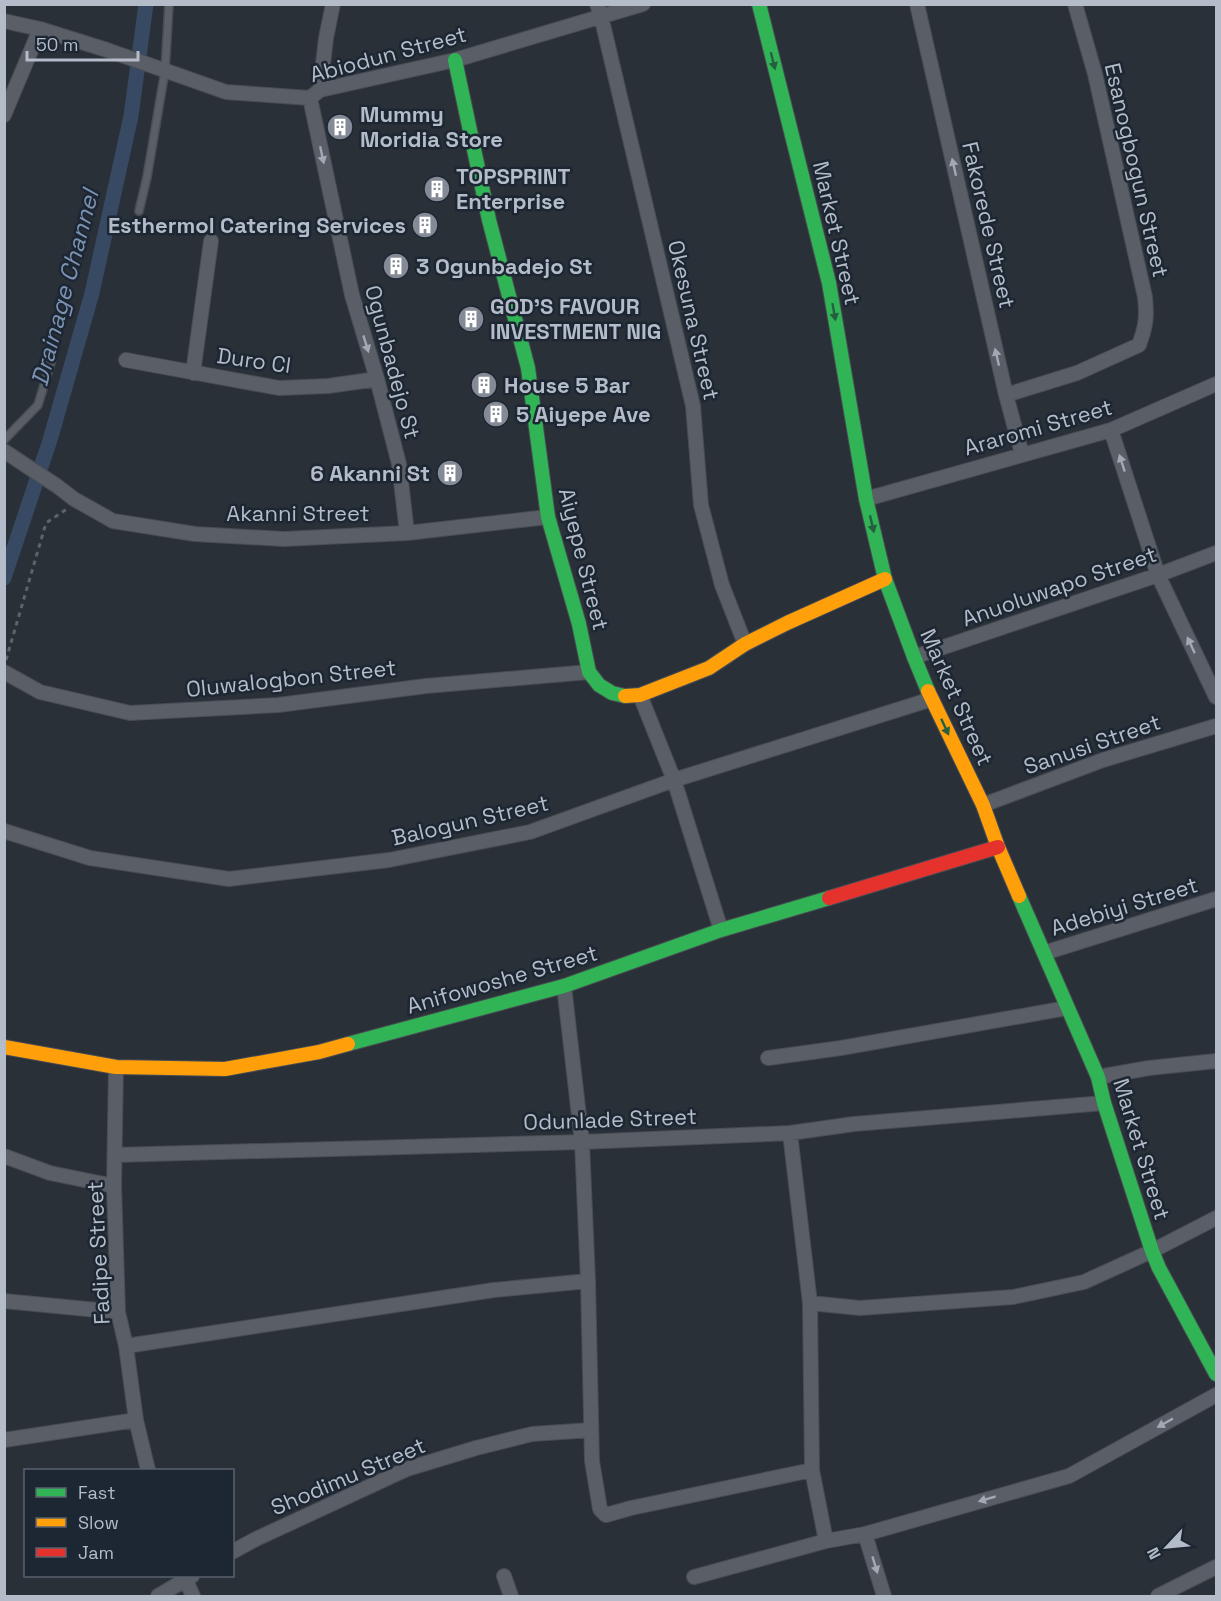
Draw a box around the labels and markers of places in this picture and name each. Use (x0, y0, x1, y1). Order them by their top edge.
place label: Mummy Moridia Store (360, 100, 503, 153)
building icon: Mummy Moridia Store (325, 112, 355, 142)
place label: TOPSPRINT Enterprise (456, 162, 571, 215)
building icon: TOPSPRINT Enterprise (422, 174, 452, 204)
building icon: Esthermol Catering Services (410, 210, 440, 240)
place label: Esthermol Catering Services (108, 211, 406, 239)
building icon: 3 Ogunbadejo St (381, 251, 411, 281)
place label: 3 Ogunbadejo St (416, 252, 593, 280)
place label: GOD'S FAVOUR INVESTMENT NIG (490, 292, 661, 345)
building icon: GOD'S FAVOUR INVESTMENT NIG (456, 304, 486, 334)
building icon: House 5 Bar (469, 370, 499, 400)
place label: House 5 Bar (504, 371, 630, 399)
building icon: 5 Aiyepe Ave (481, 399, 511, 429)
place label: 5 Aiyepe Ave (516, 400, 651, 428)
building icon: 6 Akanni St (435, 458, 465, 488)
place label: 6 Akanni St (310, 459, 430, 487)

